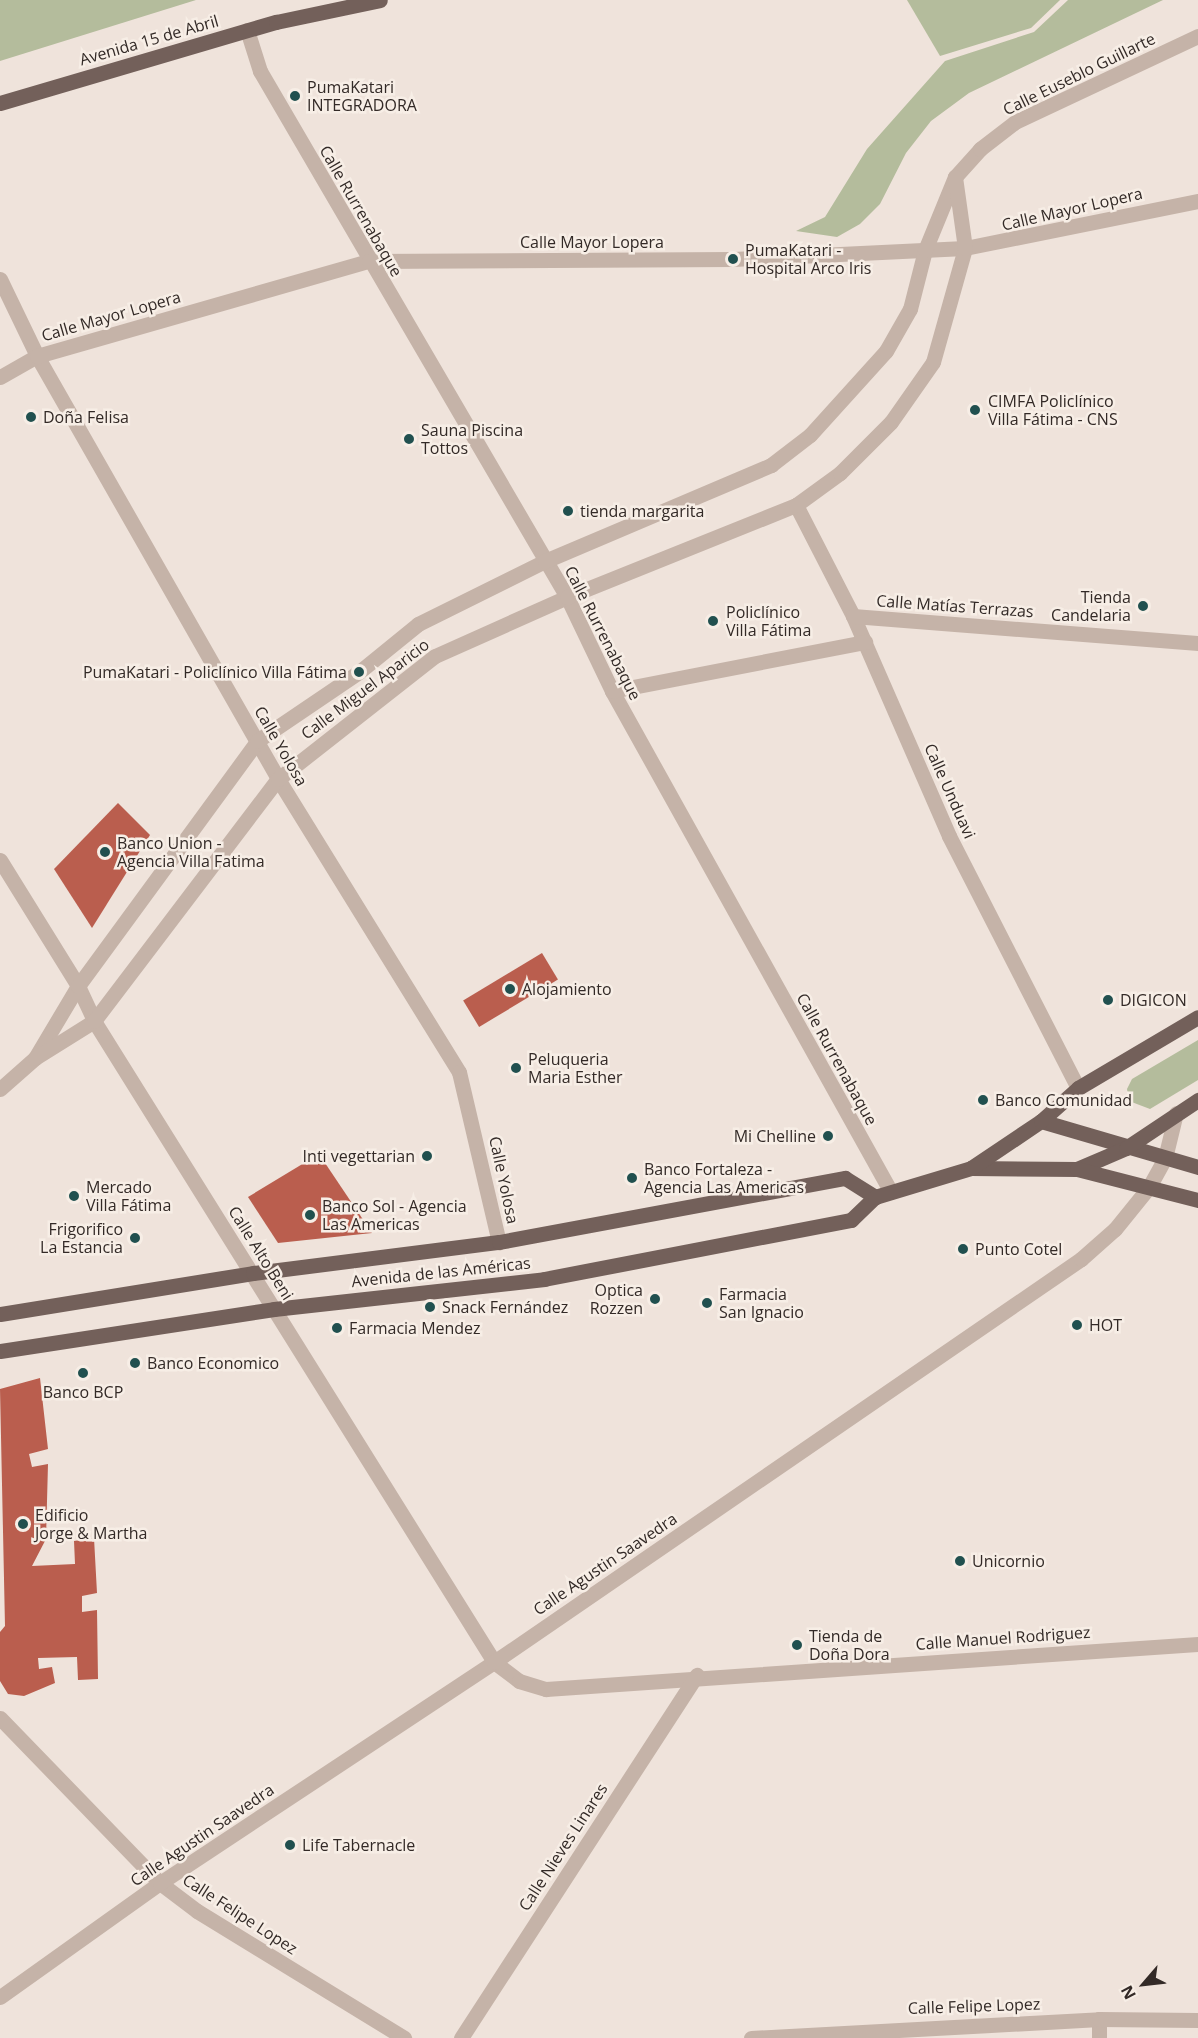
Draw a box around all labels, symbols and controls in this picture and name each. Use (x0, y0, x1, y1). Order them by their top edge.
street label: Avenida 15 de Abril (77, 11, 221, 69)
street label: Calle Euseblo Guillarte (1000, 29, 1158, 119)
place label: PumaKatari INTEGRADORA (307, 77, 417, 115)
marker: PumaKatari INTEGRADORA (288, 89, 302, 103)
street label: Calle Rurrenabaque (316, 142, 406, 280)
street label: Calle Mayor Lopera (1000, 183, 1144, 235)
street label: Calle Mayor Lopera (520, 232, 664, 252)
place label: PumaKatari - Hospital Arco Iris (745, 240, 871, 278)
marker: PumaKatari - Hospital Arco Iris (726, 252, 740, 266)
street label: Calle Mayor Lopera (39, 287, 183, 345)
place label: CIMFA Policlínico Villa Fátima - CNS (988, 391, 1118, 429)
marker: CIMFA Policlínico Villa Fátima - CNS (966, 401, 984, 419)
place label: Doña Felisa (43, 407, 129, 427)
marker: Doña Felisa (24, 410, 38, 424)
place label: Sauna Piscina Tottos (421, 420, 523, 458)
marker: Sauna Piscina Tottos (402, 432, 416, 446)
place label: tienda margarita (580, 501, 704, 521)
marker: tienda margarita (561, 504, 575, 518)
street label: Calle Rurrenabaque (561, 563, 645, 703)
place label: Tienda Candelaria (1051, 587, 1131, 625)
street label: Calle Matías Terrazas (876, 591, 1034, 621)
marker: Tienda Candelaria (1136, 599, 1150, 613)
place label: Policlínico Villa Fátima (726, 602, 811, 640)
marker: Policlínico Villa Fátima (704, 612, 722, 630)
street label: Calle Miguel Aparicio (297, 635, 433, 743)
place label: PumaKatari - Policlínico Villa Fátima (83, 662, 347, 682)
marker: PumaKatari - Policlínico Villa Fátima (352, 665, 366, 679)
street label: Calle Yolosa (250, 703, 312, 789)
street label: Calle Unduavi (920, 740, 980, 842)
place label: Banco Union - Agencia Villa Fatima (117, 833, 265, 871)
marker: Banco Union - Agencia Villa Fatima (98, 845, 112, 859)
place label: Alojamiento (522, 979, 612, 999)
marker: Alojamiento (503, 982, 517, 996)
street label: Calle Rurrenabaque (793, 990, 881, 1128)
place label: DIGICON (1120, 990, 1187, 1010)
marker: DIGICON (1101, 993, 1115, 1007)
place label: Peluqueria Maria Esther (528, 1049, 622, 1087)
marker: Peluqueria Maria Esther (509, 1061, 523, 1075)
place label: Banco Comunidad (995, 1090, 1132, 1110)
marker: Banco Comunidad (976, 1093, 990, 1107)
place label: Mi Chelline (734, 1126, 816, 1146)
marker: Mi Chelline (821, 1129, 835, 1143)
street label: Calle Yolosa (485, 1135, 523, 1225)
place label: Inti vegettarian (303, 1146, 415, 1166)
marker: Inti vegettarian (420, 1149, 434, 1163)
place label: Banco Fortaleza - Agencia Las Americas (644, 1159, 804, 1197)
marker: Banco Fortaleza - Agencia Las Americas (625, 1171, 639, 1185)
place label: Mercado Villa Fátima (86, 1177, 171, 1215)
marker: Mercado Villa Fátima (67, 1189, 81, 1203)
place label: Banco Sol - Agencia Las Americas (322, 1196, 467, 1234)
street label: Calle Alto Beni (225, 1203, 297, 1303)
marker: Banco Sol - Agencia Las Americas (303, 1208, 317, 1222)
place label: Frigorifico La Estancia (40, 1219, 123, 1257)
marker: Frigorifico La Estancia (128, 1231, 142, 1245)
place label: Punto Cotel (975, 1239, 1062, 1259)
marker: Punto Cotel (956, 1242, 970, 1256)
street label: Avenida de las Américas (350, 1253, 532, 1291)
place label: Optica Rozzen (590, 1280, 643, 1318)
place label: Farmacia San Ignacio (719, 1284, 804, 1322)
marker: Optica Rozzen (648, 1292, 662, 1306)
marker: Farmacia San Ignacio (700, 1296, 714, 1310)
place label: Snack Fernández (442, 1297, 568, 1317)
marker: Snack Fernández (423, 1300, 437, 1314)
place label: HOT (1089, 1315, 1122, 1335)
place label: Farmacia Mendez (349, 1318, 481, 1338)
marker: HOT (1070, 1318, 1084, 1332)
marker: Farmacia Mendez (330, 1321, 344, 1335)
place label: Banco Economico (147, 1353, 279, 1373)
marker: Banco Economico (128, 1356, 142, 1370)
marker: Banco BCP (76, 1366, 90, 1380)
place label: Banco BCP (43, 1382, 123, 1402)
place label: Edificio Jorge & Martha (35, 1505, 147, 1543)
street label: Calle Agustin Saavedra (530, 1509, 680, 1619)
marker: Edificio Jorge & Martha (16, 1517, 30, 1531)
place label: Unicornio (972, 1551, 1045, 1571)
marker: Unicornio (953, 1554, 967, 1568)
street label: Calle Manuel Rodriguez (915, 1622, 1091, 1654)
place label: Tienda de Doña Dora (809, 1626, 890, 1664)
marker: Tienda de Doña Dora (790, 1638, 804, 1652)
street label: Calle Agustin Saavedra (127, 1780, 277, 1890)
street label: Calle Nieves Linares (515, 1780, 611, 1914)
place label: Life Tabernacle (302, 1835, 415, 1855)
marker: Life Tabernacle (283, 1838, 297, 1852)
street label: Calle Felipe Lopez (179, 1870, 301, 1958)
north arrow (1114, 1954, 1174, 2014)
text: N (1115, 1982, 1141, 2003)
street label: Calle Felipe Lopez (907, 1994, 1041, 2018)

